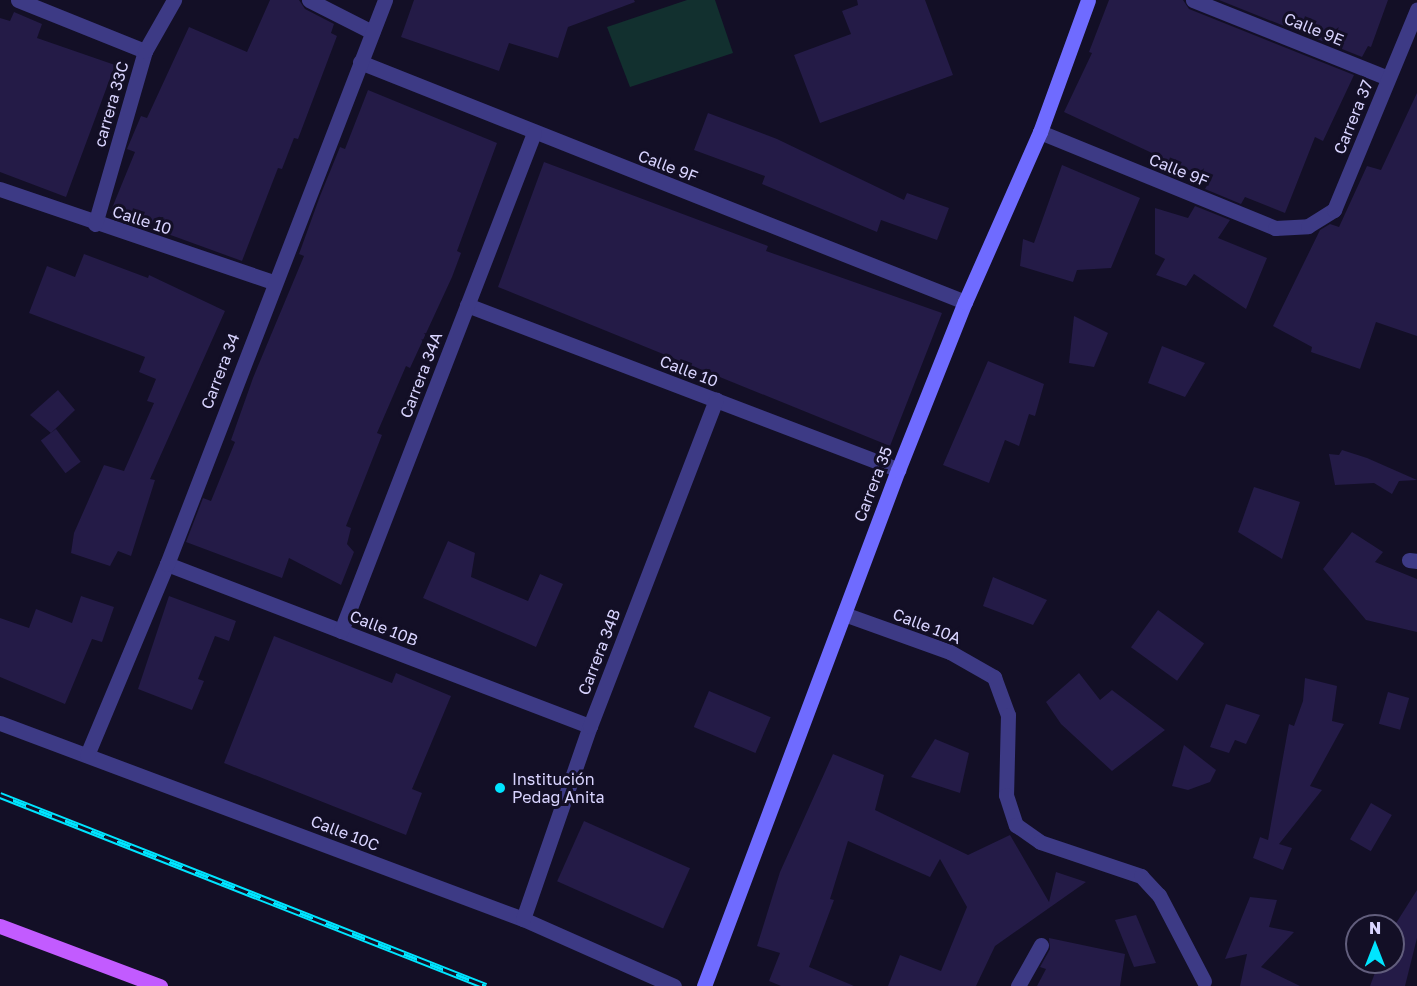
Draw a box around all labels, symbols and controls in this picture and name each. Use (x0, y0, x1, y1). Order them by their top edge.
street label: Calle 9E (1281, 8, 1347, 50)
street label: carrera 33C (90, 59, 132, 149)
street label: Carrera 37 (1329, 77, 1377, 157)
street label: Calle 9F (635, 146, 701, 186)
street label: Calle 9F (1146, 149, 1212, 191)
street label: Calle 10 (110, 201, 174, 239)
street label: Carrera 34A (396, 329, 446, 421)
street label: Carrera 34 (197, 330, 243, 412)
street label: Calle 10 (657, 351, 721, 391)
street label: Carrera 35 (850, 444, 896, 524)
street label: Calle 10A (890, 604, 964, 648)
street label: Calle 10B (347, 606, 421, 650)
street label: Carrera 34B (574, 606, 624, 698)
place label: Institución Pedag Anita (512, 769, 605, 807)
marker: Institución Pedag Anita (493, 781, 507, 795)
street label: Calle 10C (308, 811, 382, 855)
north arrow (1345, 914, 1405, 974)
text: N (1369, 918, 1381, 938)

